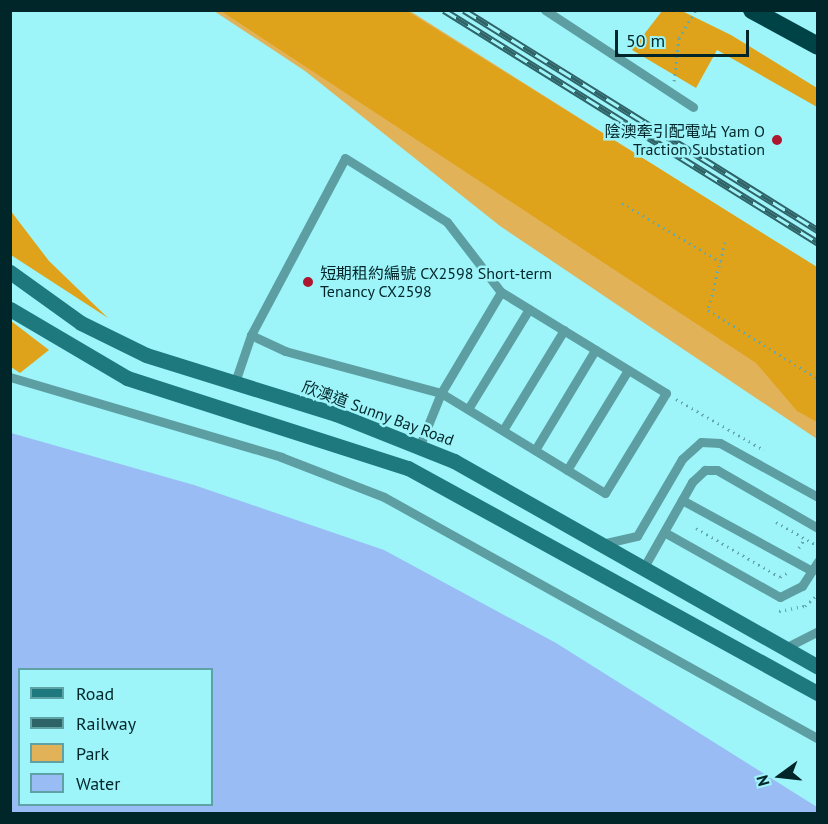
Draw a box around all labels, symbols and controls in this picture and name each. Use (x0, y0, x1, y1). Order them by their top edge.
scale bar (618, 18, 752, 56)
text: 50 m (626, 29, 665, 52)
place label: 陰澳牽引配電站 Yam O Traction Substation (605, 121, 765, 159)
marker: 陰澳牽引配電站 Yam O Traction Substation (770, 133, 784, 147)
place label: 短期租約編號 CX2598 Short-term Tenancy CX2598 (320, 263, 552, 301)
marker: 短期租約編號 CX2598 Short-term Tenancy CX2598 (301, 275, 315, 289)
street label: 欣澳道 Sunny Bay Road (299, 376, 457, 450)
legend (18, 668, 213, 806)
text: Road (76, 682, 114, 705)
text: Railway (76, 712, 136, 735)
text: Park (76, 742, 109, 765)
north arrow (750, 746, 810, 806)
text: Water (76, 772, 120, 795)
text: N (752, 773, 774, 788)

